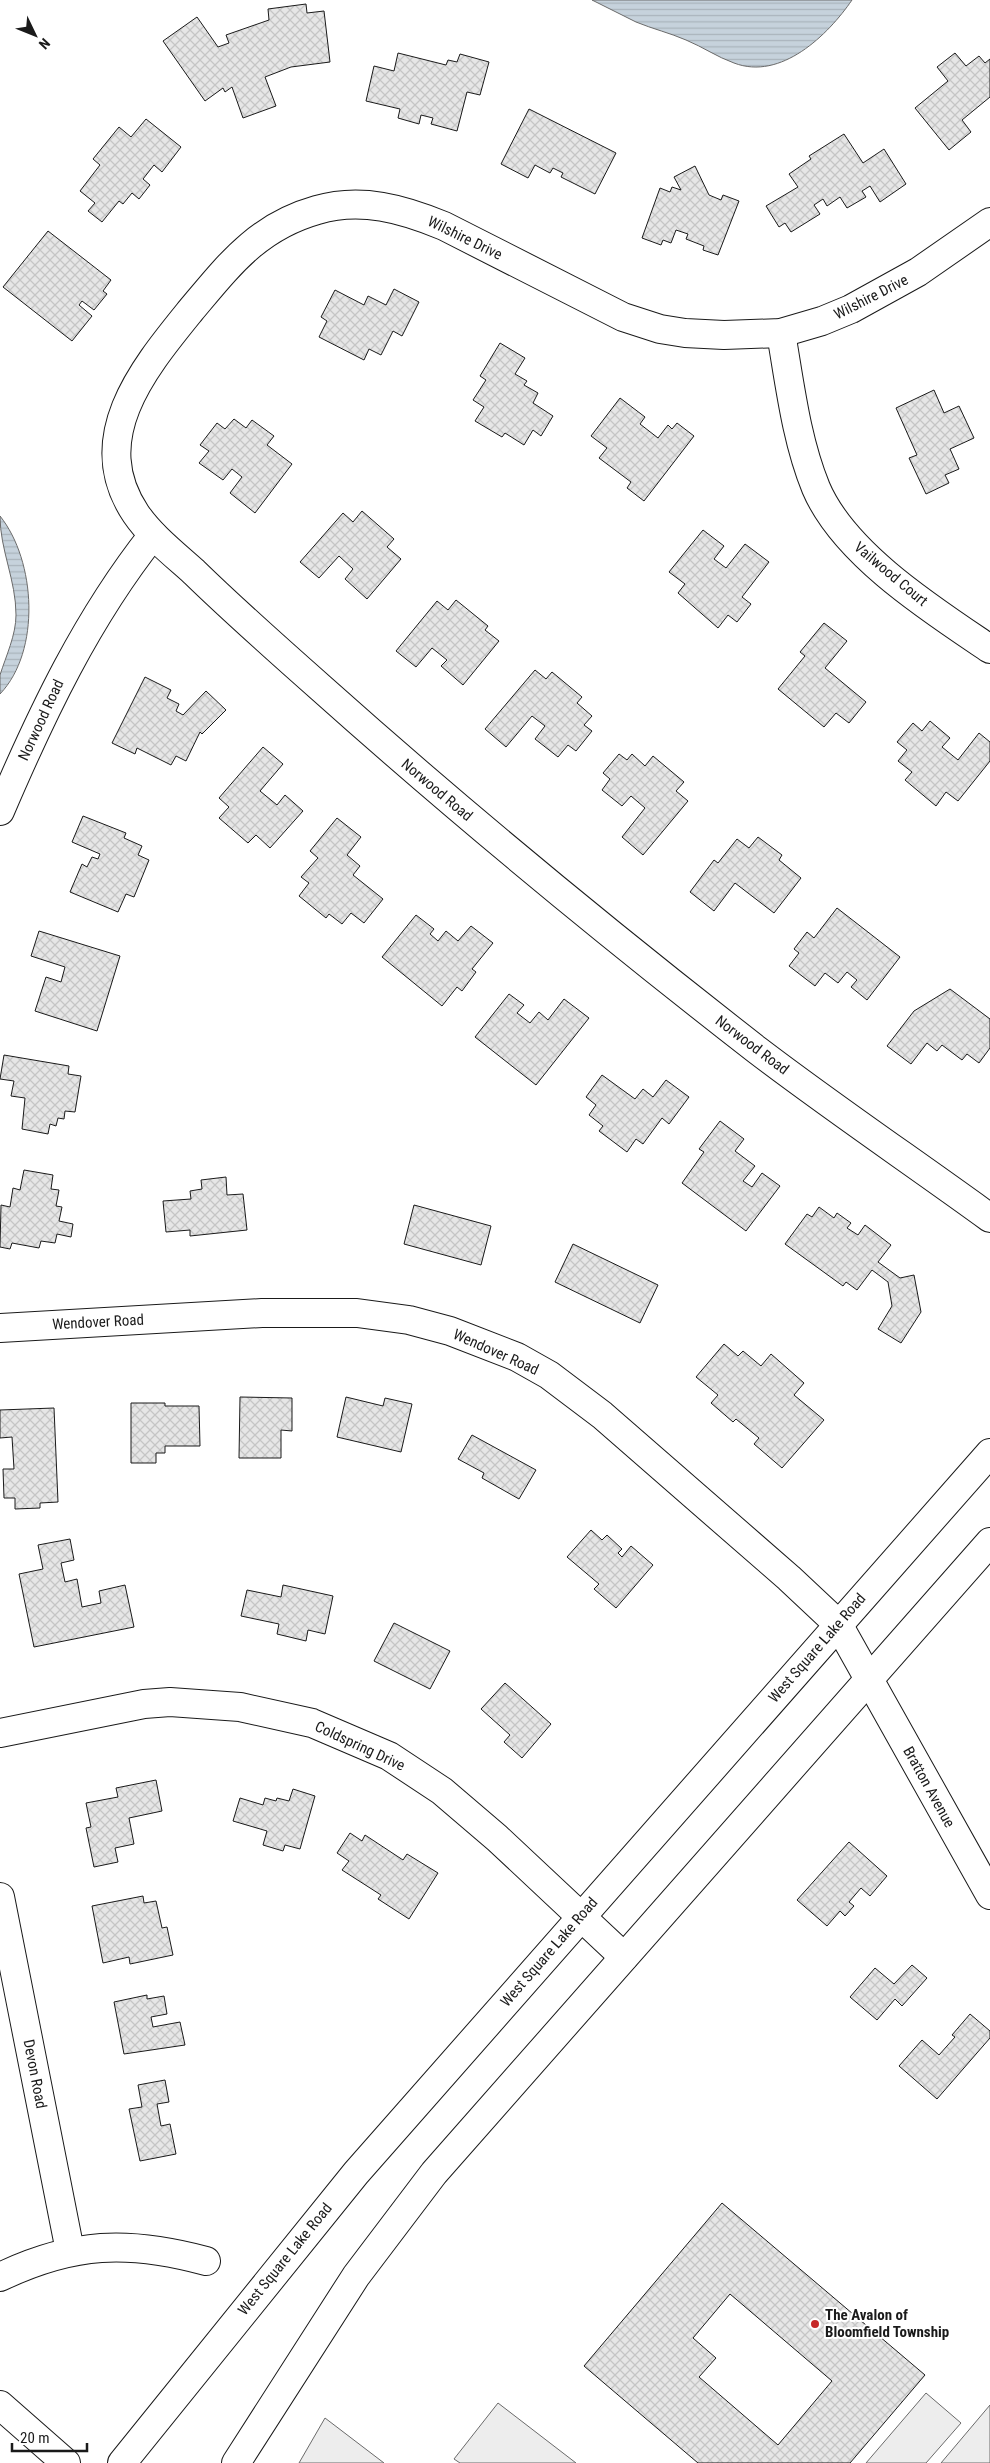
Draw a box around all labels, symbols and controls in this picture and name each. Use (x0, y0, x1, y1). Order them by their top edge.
north arrow (10, 10, 60, 60)
text: N (36, 35, 53, 52)
street label: Wilshire Drive (425, 212, 505, 264)
street label: Wilshire Drive (831, 271, 911, 323)
street label: Vailwood Court (851, 538, 931, 610)
street label: Norwood Road (14, 677, 68, 763)
street label: Norwood Road (398, 755, 476, 825)
street label: Norwood Road (712, 1012, 792, 1078)
street label: Wendover Road (52, 1311, 144, 1333)
street label: Wendover Road (450, 1325, 542, 1379)
street label: West Square Lake Road (765, 1590, 869, 1706)
street label: Coldspring Drive (312, 1717, 408, 1775)
street label: Bratton Avenue (899, 1743, 959, 1831)
street label: West Square Lake Road (497, 1894, 601, 2010)
street label: Devon Road (19, 2038, 51, 2110)
street label: West Square Lake Road (234, 2199, 336, 2319)
place label: The Avalon of Bloomfield Township (825, 2306, 949, 2341)
marker: The Avalon of Bloomfield Township (809, 2318, 821, 2330)
scale bar (12, 2420, 88, 2452)
text: 20 m (20, 2429, 50, 2447)

